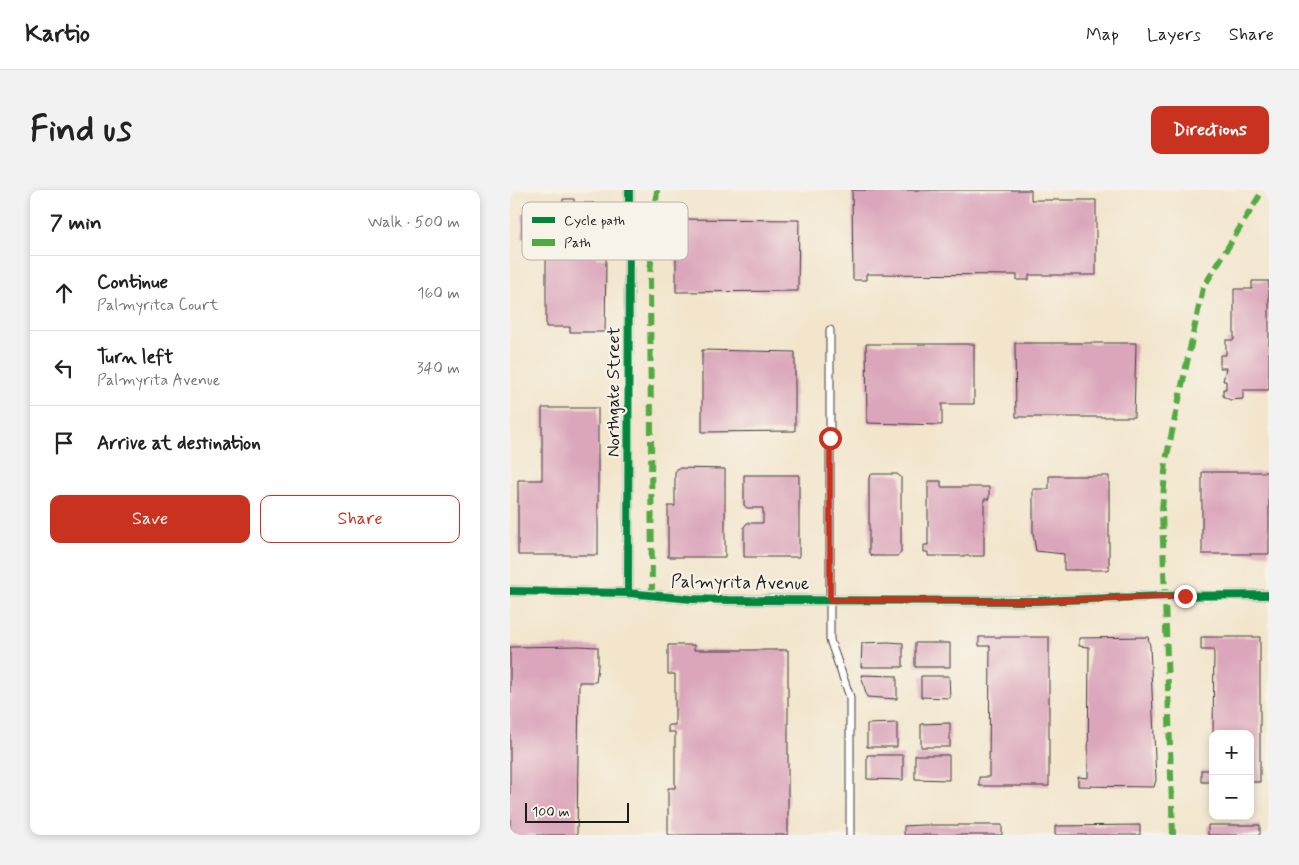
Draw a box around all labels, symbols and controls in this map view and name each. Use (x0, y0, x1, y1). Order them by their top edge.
text: Kartio (25, 19, 90, 50)
text: Map (1086, 23, 1119, 47)
text: Layers (1147, 23, 1201, 47)
text: Share (1229, 23, 1274, 47)
button: Directions (1151, 106, 1269, 154)
text: Find us (30, 107, 132, 153)
legend (522, 202, 688, 260)
text: 7 min (50, 209, 102, 237)
text: Walk · 500 m (368, 212, 460, 233)
text: Cycle path (564, 212, 625, 230)
text: Path (564, 234, 591, 252)
text: Continue (97, 270, 168, 295)
icon: ahead (50, 279, 78, 307)
text: 160 m (417, 283, 460, 304)
text: Palmyritca Court (97, 295, 219, 316)
street label: Northgate Street (602, 327, 626, 457)
text: Turn left (97, 345, 173, 370)
icon: left (50, 354, 78, 382)
text: 340 m (416, 358, 460, 379)
text: Palmyrita Avenue (97, 370, 220, 391)
route start (819, 427, 842, 450)
icon: arrive (50, 429, 78, 457)
text: Arrive at destination (97, 431, 261, 456)
button: Save (50, 495, 250, 543)
button: Share (260, 495, 460, 543)
street label: Palmyrita Avenue (671, 570, 809, 596)
route end (1174, 585, 1197, 608)
map controls (1209, 730, 1254, 820)
button: + (1209, 730, 1254, 775)
button: − (1209, 775, 1254, 820)
scale bar (525, 800, 629, 823)
text: 100 m (532, 803, 570, 821)

